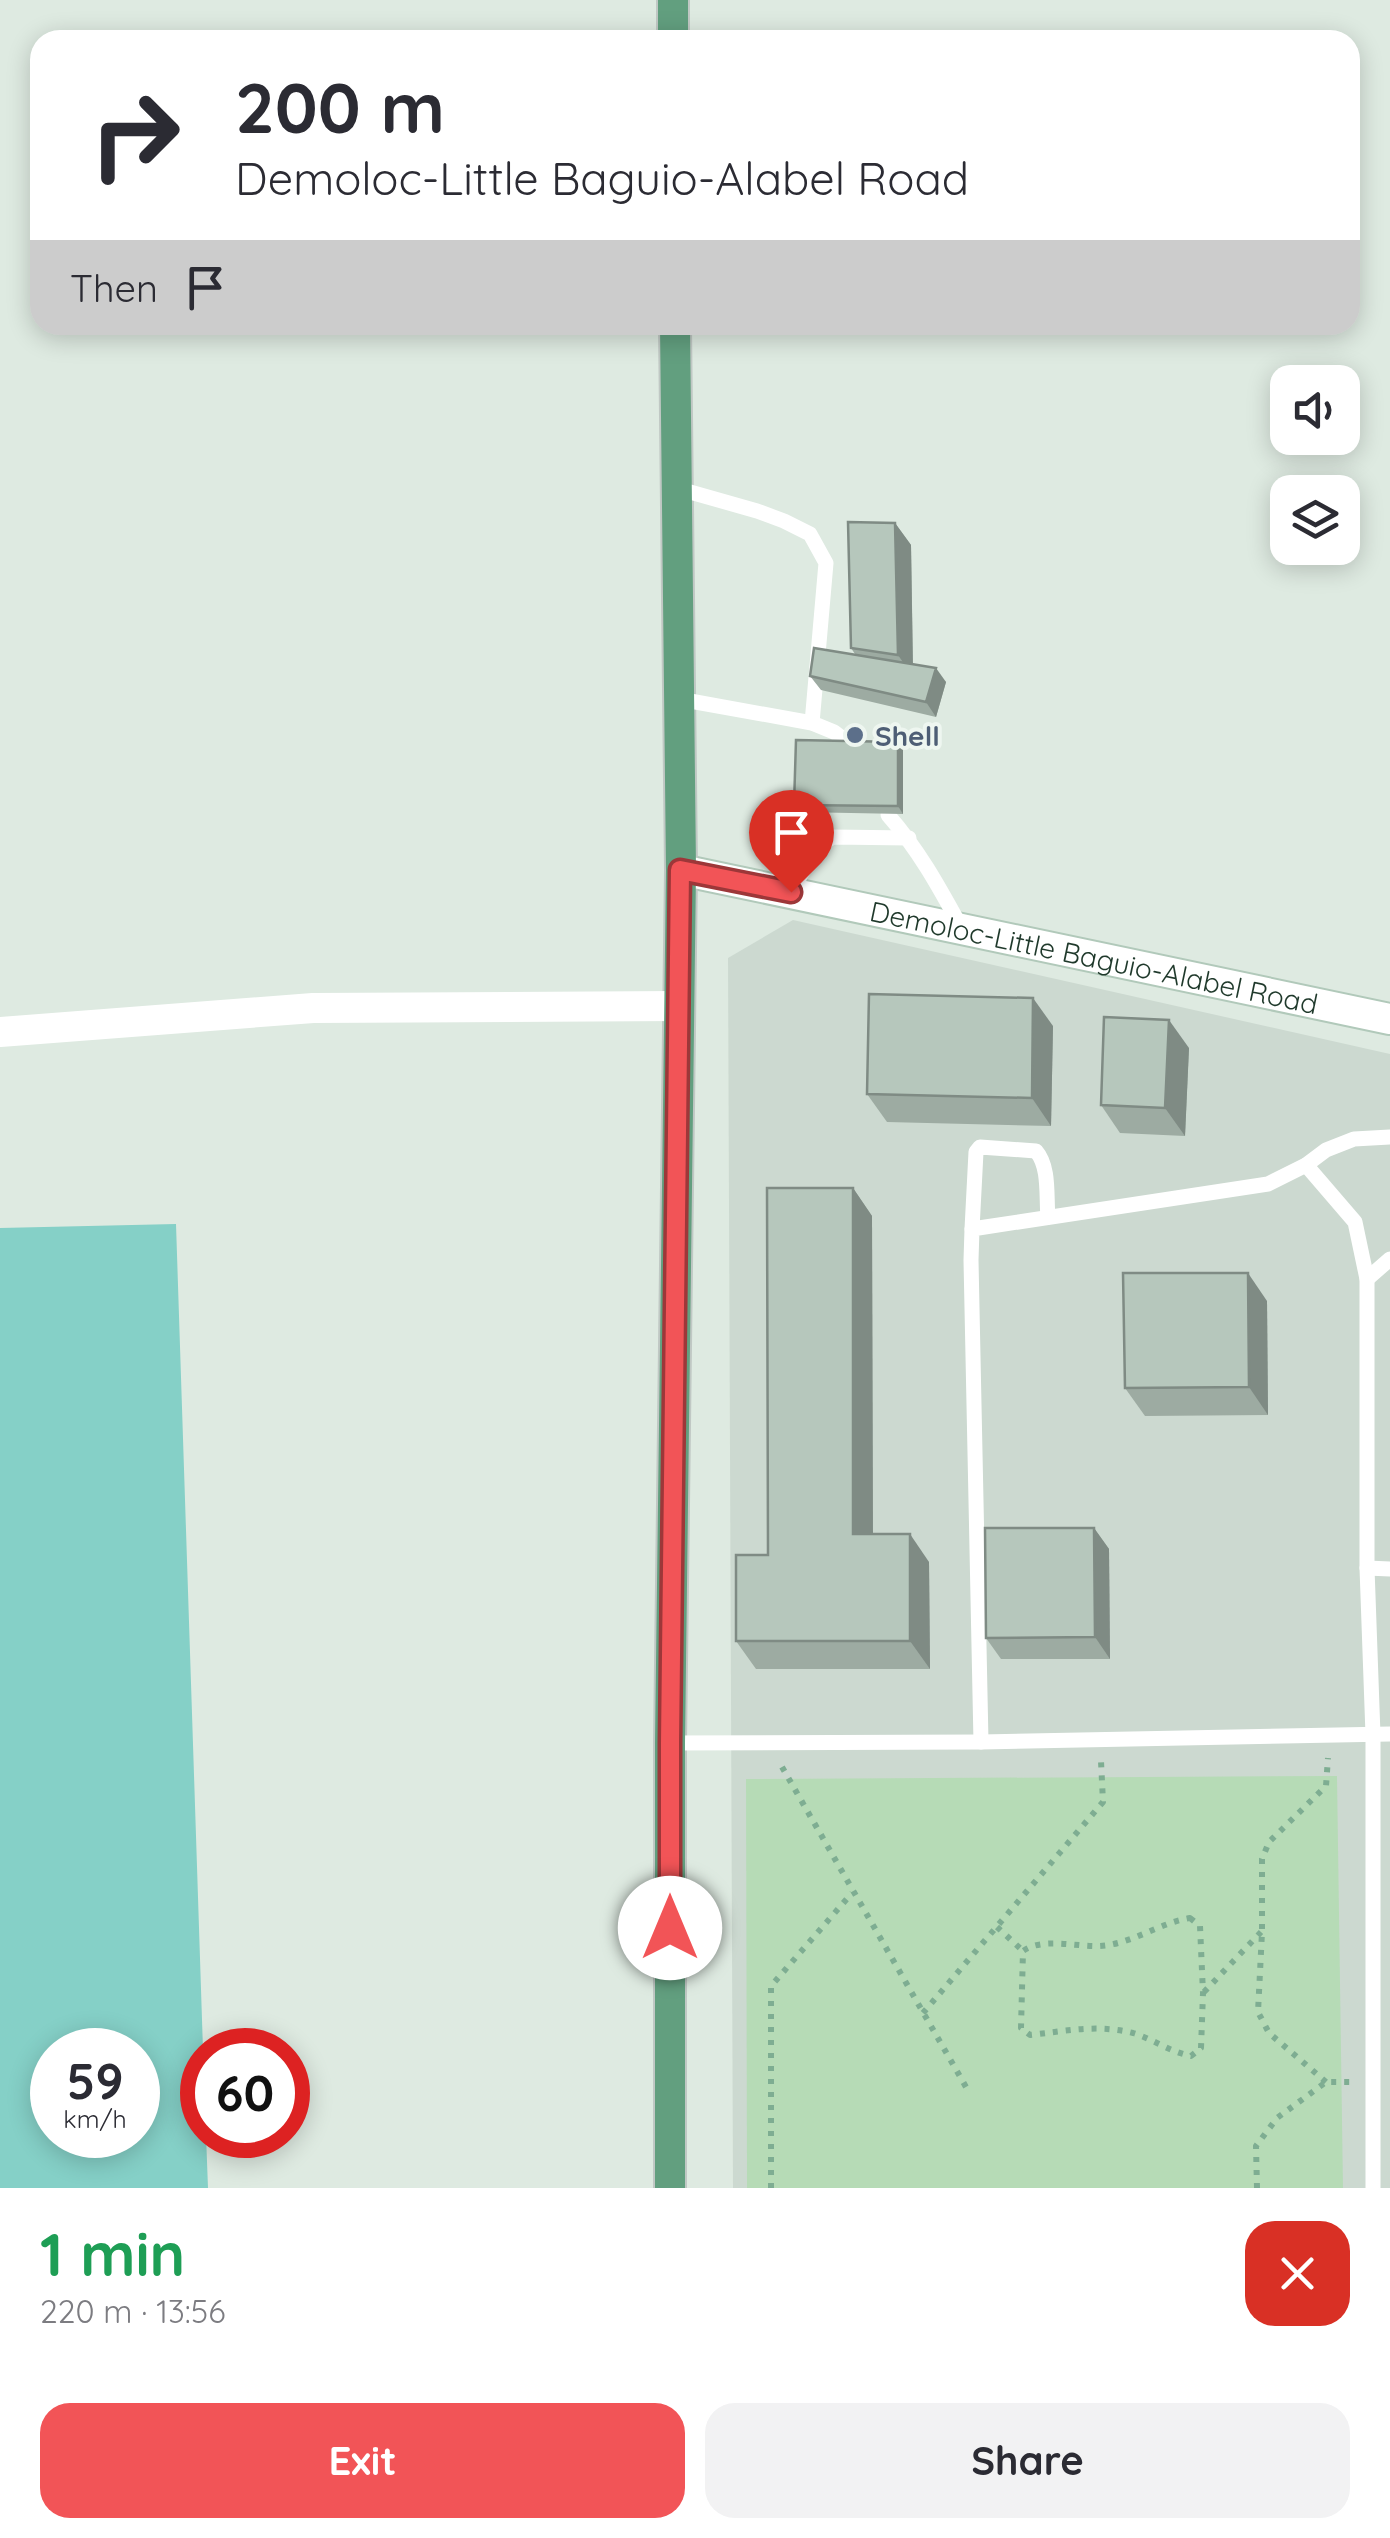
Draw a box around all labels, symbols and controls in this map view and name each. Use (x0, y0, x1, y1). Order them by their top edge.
text: 200 m (235, 63, 445, 151)
icon: right (70, 70, 200, 200)
text: Demoloc-Little Baguio-Alabel Road (235, 150, 969, 206)
icon: arrive (178, 260, 233, 315)
text: Then (70, 264, 158, 312)
map controls (1270, 365, 1360, 565)
button: sound (1270, 365, 1360, 455)
button: layers (1270, 475, 1360, 565)
place label: Shell (875, 718, 940, 753)
marker: Shell (844, 724, 866, 746)
pin (749, 790, 834, 893)
icon: arrive (764, 805, 819, 860)
street label: Demoloc-Little Baguio-Alabel Road (867, 893, 1321, 1021)
position arrow (618, 1876, 722, 1980)
speed limit sign: 60 (180, 2028, 310, 2158)
text: 59 (66, 2049, 124, 2112)
text: km/h (63, 2103, 127, 2134)
text: 1 min (40, 2216, 185, 2291)
button: close (1245, 2221, 1350, 2326)
text: 220 m · 13:56 (40, 2291, 225, 2331)
button: Exit (40, 2403, 685, 2518)
button: Share (705, 2403, 1350, 2518)

